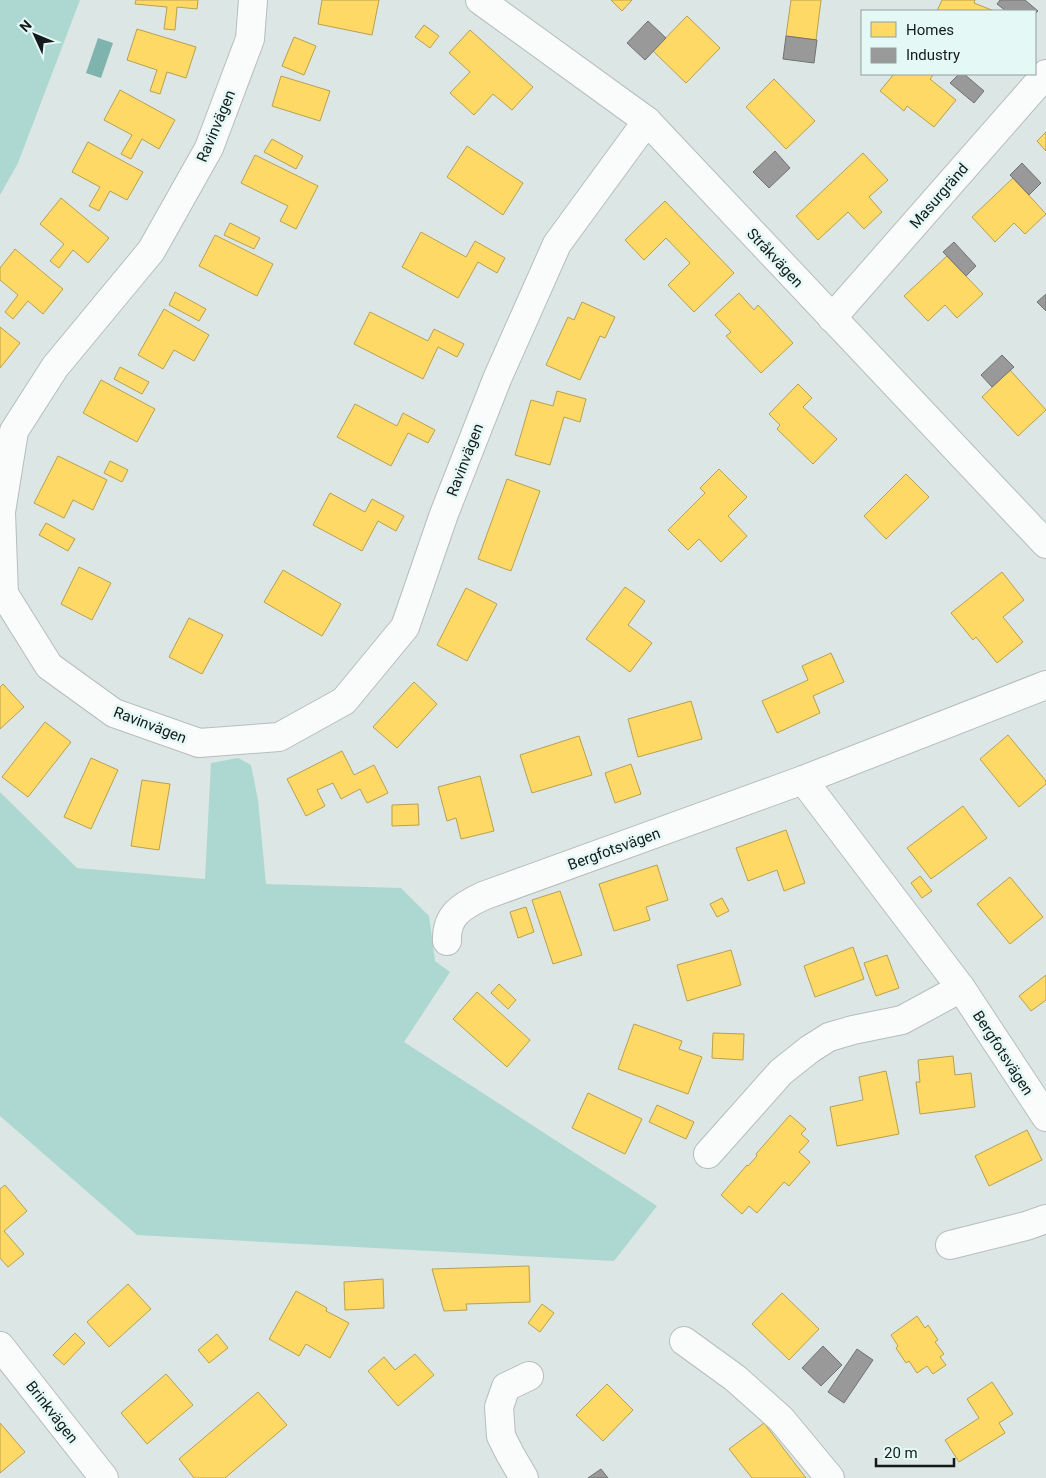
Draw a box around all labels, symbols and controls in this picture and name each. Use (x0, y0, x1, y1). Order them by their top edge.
north arrow (10, 10, 60, 60)
legend (861, 10, 1036, 75)
text: N (16, 17, 35, 35)
text: Homes (906, 21, 954, 39)
text: Industry (906, 46, 960, 64)
street label: Ravinvägen (193, 87, 239, 165)
street label: Masurgränd (906, 160, 972, 232)
street label: Stråkvägen (743, 225, 807, 291)
street label: Ravinvägen (443, 421, 487, 499)
street label: Ravinvägen (111, 703, 189, 747)
street label: Bergfotsvägen (565, 824, 663, 874)
street label: Bergfotsvägen (969, 1007, 1037, 1099)
street label: Brinkvägen (22, 1377, 82, 1447)
scale bar (876, 1436, 954, 1468)
text: 20 m (884, 1444, 918, 1462)

